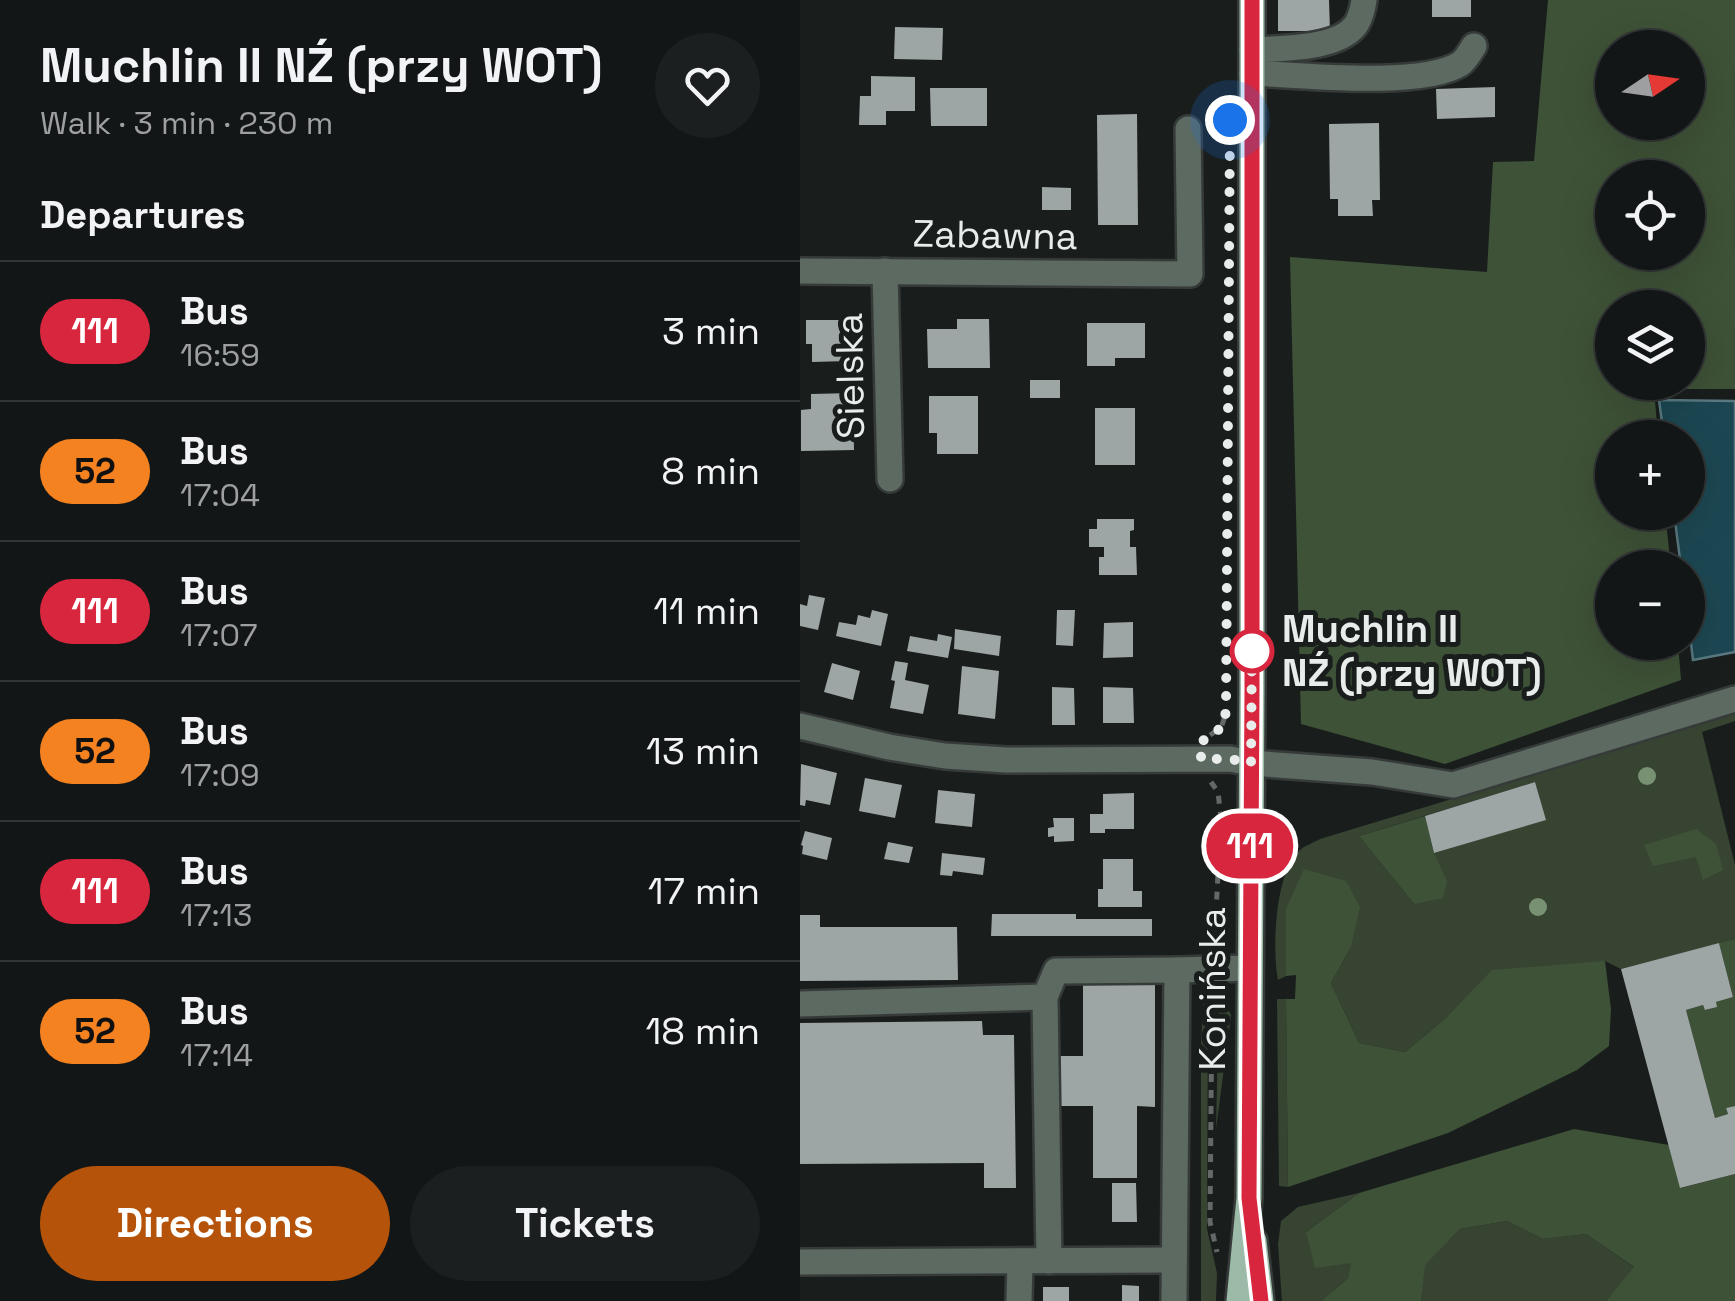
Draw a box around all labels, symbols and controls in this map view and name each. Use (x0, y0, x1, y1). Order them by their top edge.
north arrow (1595, 30, 1705, 140)
map controls (1595, 30, 1705, 660)
button: heart (655, 33, 760, 138)
text: Muchlin II NŹ (przy WOT) (40, 35, 602, 96)
your location (1205, 95, 1255, 145)
text: Walk · 3 min · 230 m (40, 103, 333, 143)
button: locate (1595, 160, 1705, 270)
text: Departures (40, 191, 245, 239)
street label: Zabawna (912, 210, 1078, 260)
text: Bus (180, 287, 249, 335)
button: layers (1595, 290, 1705, 400)
text: 3 min (662, 307, 760, 355)
text: 111 (71, 309, 119, 353)
street label: Sielska (825, 312, 875, 440)
text: 16:59 (180, 335, 260, 375)
button: + (1595, 420, 1705, 530)
text: Bus (180, 427, 249, 475)
text: 8 min (661, 447, 760, 495)
text: 52 (74, 449, 116, 493)
text: 17:04 (180, 475, 260, 515)
button: − (1595, 550, 1705, 660)
text: Bus (180, 567, 249, 615)
text: 11 min (653, 587, 760, 635)
text: 111 (71, 589, 119, 633)
place label: Muchlin II NŹ (przy WOT) (1282, 605, 1542, 697)
text: 17:07 (180, 615, 258, 655)
marker: Muchlin II NŹ (przy WOT) (1231, 630, 1273, 672)
text: Bus (180, 707, 249, 755)
text: 13 min (646, 727, 760, 775)
text: 52 (74, 729, 116, 773)
text: 17:09 (180, 755, 260, 795)
line badge: 111 (1192, 814, 1308, 878)
text: 111 (1226, 824, 1274, 868)
text: Bus (180, 847, 249, 895)
text: 17 min (648, 867, 760, 915)
text: 111 (71, 869, 119, 913)
text: 17:13 (180, 895, 252, 935)
street label: Konińska (1188, 907, 1236, 1071)
text: Bus (180, 987, 249, 1035)
text: 18 min (645, 1007, 760, 1055)
text: 52 (74, 1009, 116, 1053)
text: 17:14 (180, 1035, 253, 1075)
button: Directions (40, 1166, 390, 1281)
button: Tickets (410, 1166, 760, 1281)

